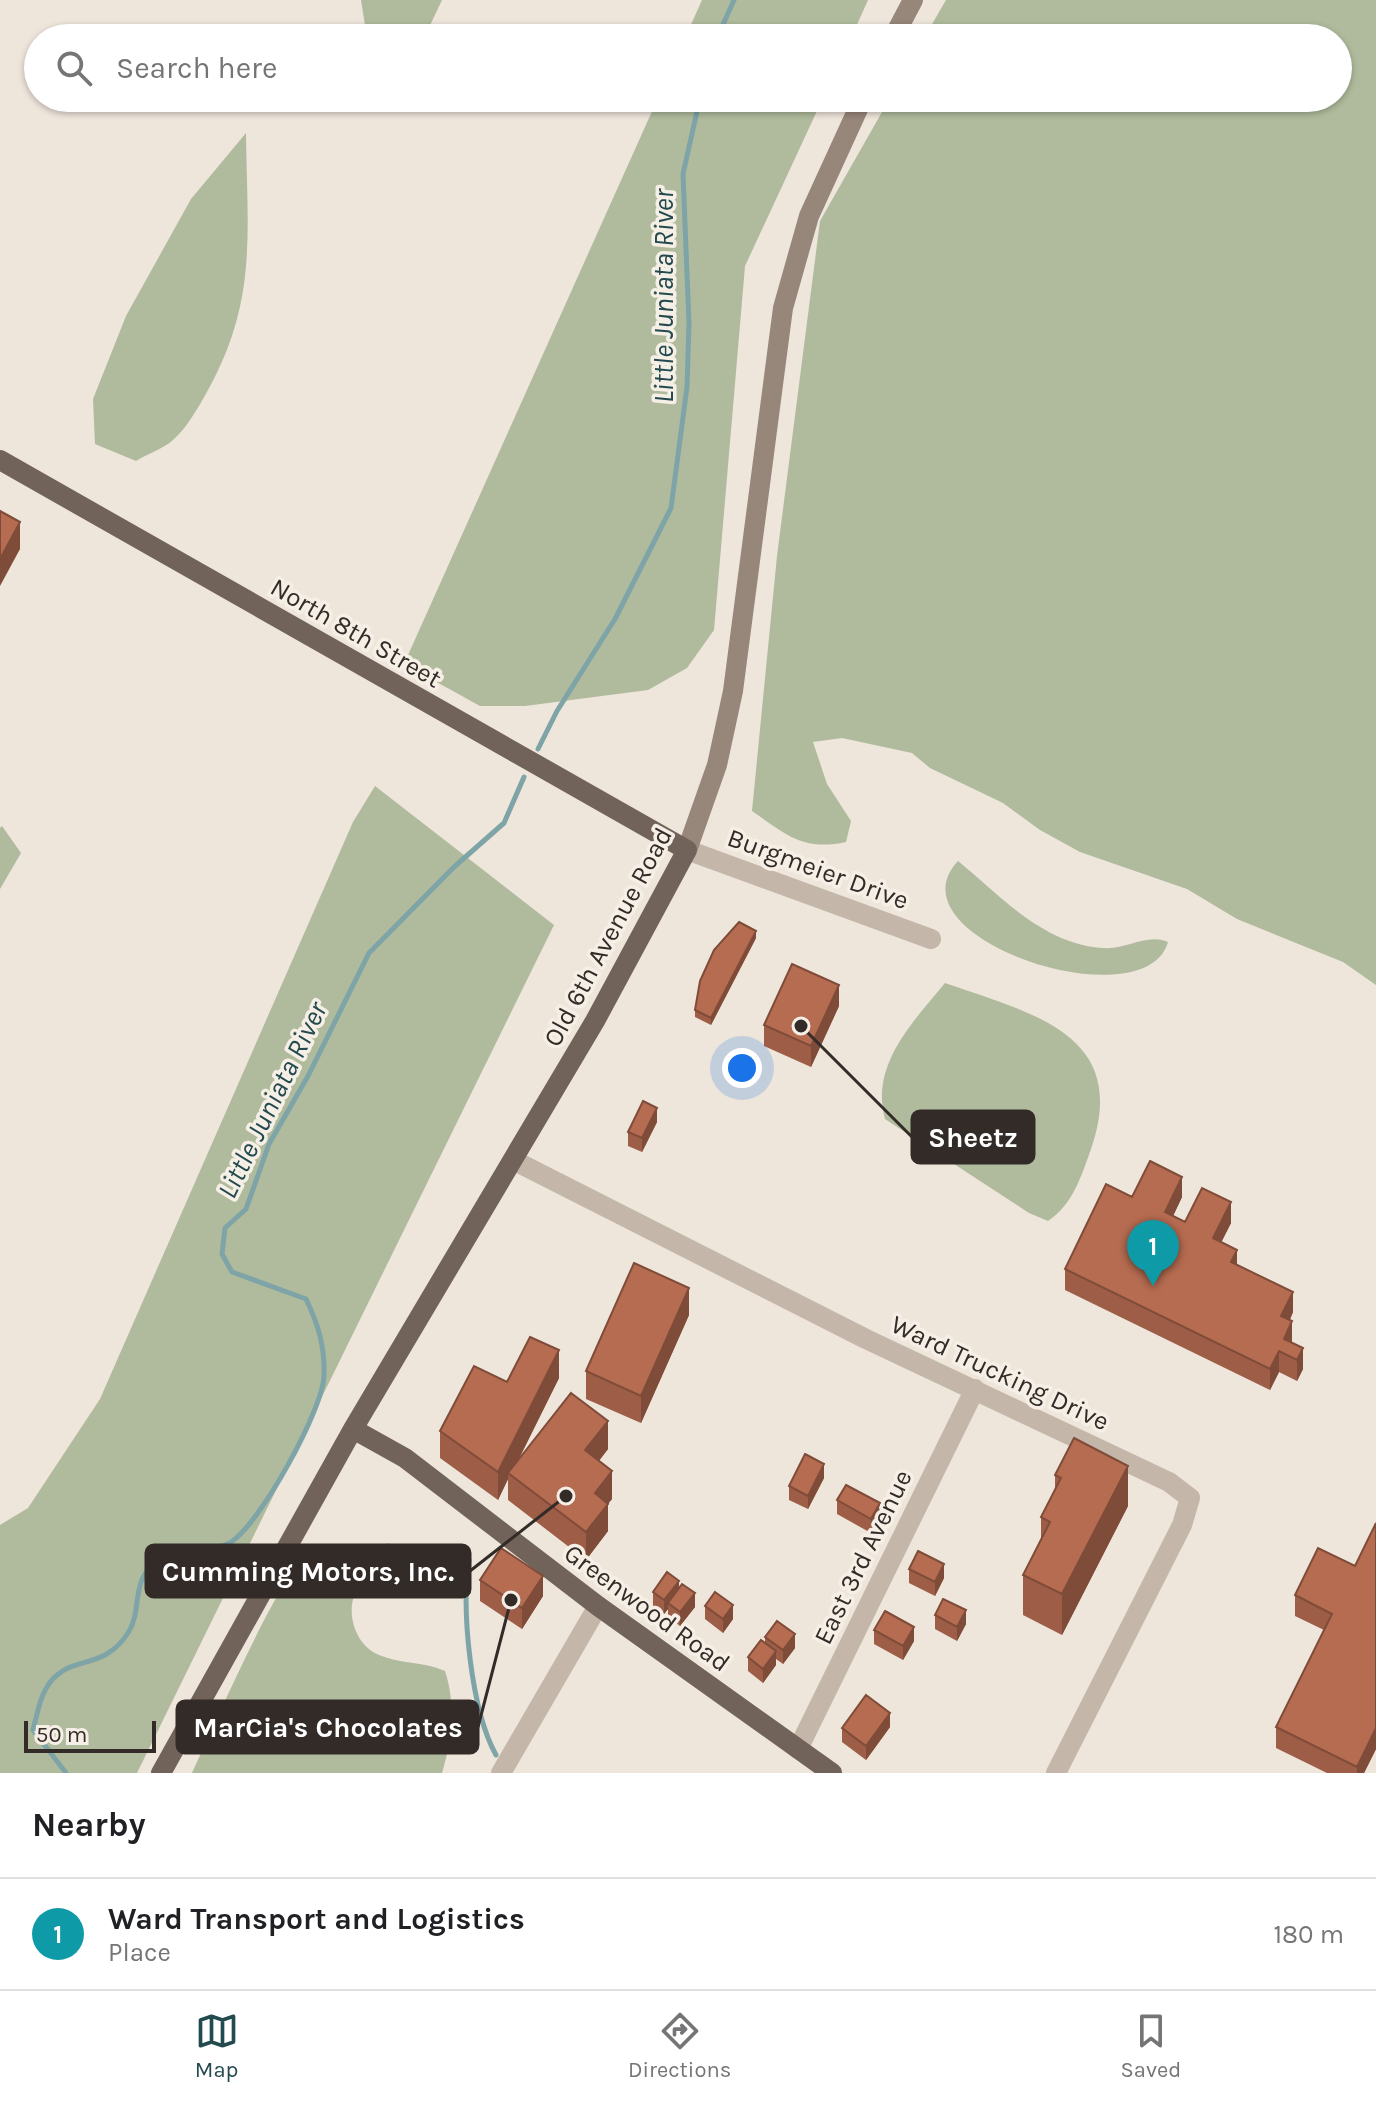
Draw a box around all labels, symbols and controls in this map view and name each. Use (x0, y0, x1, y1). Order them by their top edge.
search box (24, 24, 1352, 112)
icon: search (52, 46, 96, 90)
text: Search here (116, 50, 277, 86)
water label: Little Juniata River (647, 187, 680, 403)
street label: North 8th Street (265, 572, 447, 695)
street label: Old 6th Avenue Road (537, 822, 679, 1052)
street label: Burgmeier Drive (723, 822, 913, 916)
water label: Little Juniata River (210, 995, 334, 1204)
your location (722, 1048, 762, 1088)
callout: Sheetz (912, 1111, 1034, 1163)
text: Sheetz (928, 1121, 1018, 1154)
pin: 1 (1127, 1220, 1179, 1286)
street label: Ward Trucking Drive (886, 1309, 1114, 1437)
street label: East 3rd Avenue (807, 1465, 919, 1649)
street label: Greenwood Road (558, 1537, 736, 1679)
callout: Cumming Motors, Inc. (146, 1545, 470, 1597)
text: Cumming Motors, Inc. (162, 1555, 454, 1588)
callout: MarCia's Chocolates (177, 1701, 478, 1753)
text: MarCia's Chocolates (193, 1711, 463, 1744)
scale bar (24, 1717, 156, 1753)
text: 50 m (36, 1722, 87, 1748)
text: Nearby (32, 1805, 146, 1845)
text: Ward Transport and Logistics (108, 1901, 525, 1937)
text: 1 (53, 1919, 63, 1950)
text: 180 m (1274, 1919, 1344, 1950)
text: Place (108, 1937, 171, 1968)
tab: Map (195, 2009, 239, 2083)
tab: Directions (628, 2009, 731, 2083)
tab: Saved (1121, 2009, 1181, 2083)

